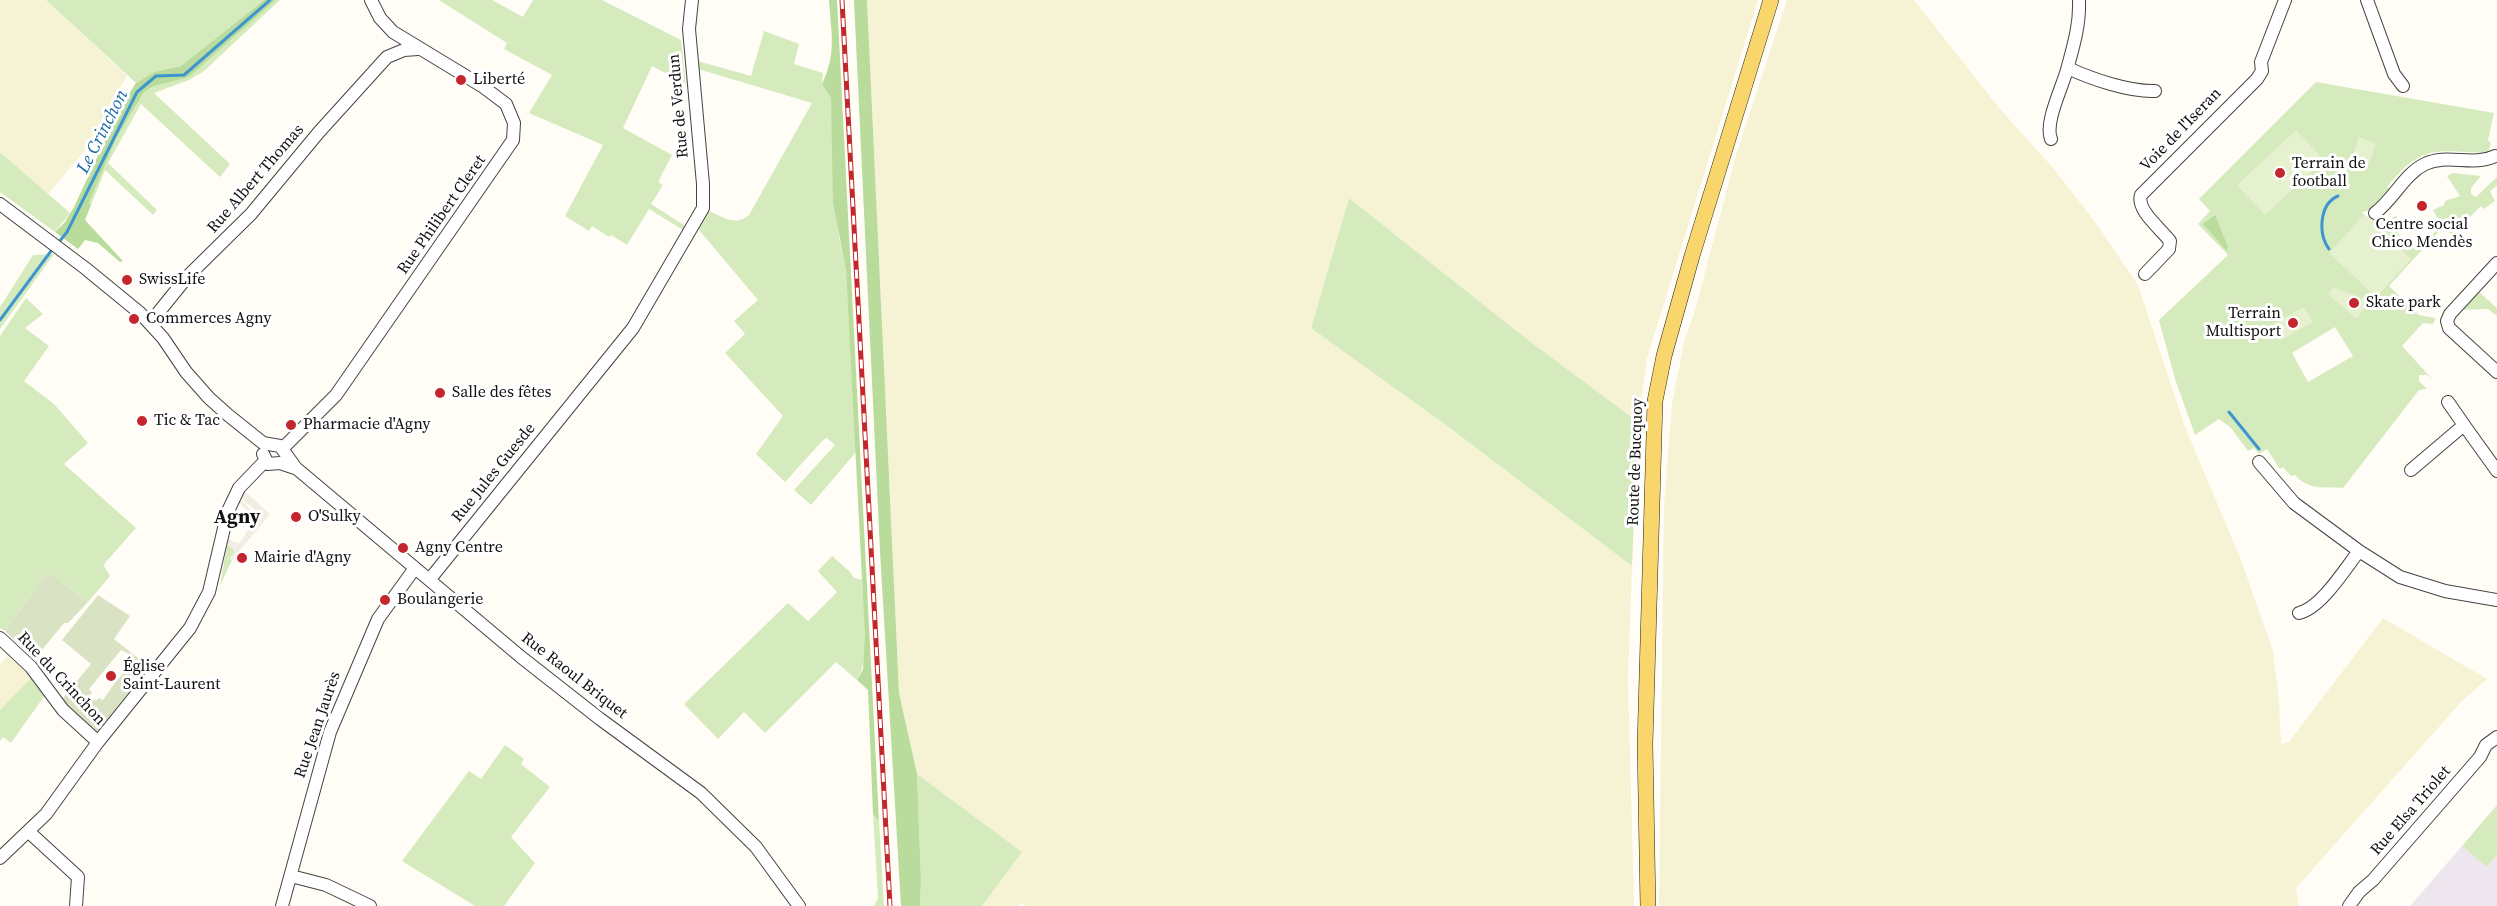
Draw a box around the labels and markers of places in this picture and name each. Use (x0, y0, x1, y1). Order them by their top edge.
place label: Liberté (473, 70, 525, 90)
marker: Liberté (454, 73, 468, 87)
place label: Terrain de football (2292, 154, 2366, 192)
marker: Terrain de football (2273, 166, 2287, 180)
marker: Centre social Chico Mendès (2415, 199, 2429, 213)
place label: Centre social Chico Mendès (2372, 215, 2472, 253)
place label: SwissLife (139, 270, 205, 290)
marker: SwissLife (120, 273, 134, 287)
place label: Skate park (2366, 293, 2441, 313)
marker: Skate park (2347, 296, 2361, 310)
place label: Terrain Multisport (2206, 304, 2281, 342)
place label: Commerces Agny (146, 309, 271, 329)
marker: Commerces Agny (127, 312, 141, 326)
marker: Terrain Multisport (2286, 316, 2300, 330)
place label: Salle des fêtes (452, 383, 552, 403)
marker: Salle des fêtes (433, 386, 447, 400)
place label: Tic & Tac (154, 411, 220, 431)
marker: Tic & Tac (135, 414, 149, 428)
place label: Pharmacie d'Agny (303, 415, 431, 435)
marker: Pharmacie d'Agny (284, 418, 298, 432)
place label: O'Sulky (308, 507, 361, 527)
marker: O'Sulky (289, 510, 303, 524)
place label: Agny Centre (415, 538, 503, 558)
marker: Agny Centre (396, 541, 410, 555)
place label: Mairie d'Agny (254, 548, 351, 568)
marker: Mairie d'Agny (235, 551, 249, 565)
place label: Boulangerie (397, 590, 483, 610)
marker: Boulangerie (378, 593, 392, 607)
place label: Église Saint-Laurent (123, 657, 221, 695)
marker: Église Saint-Laurent (104, 669, 118, 683)

